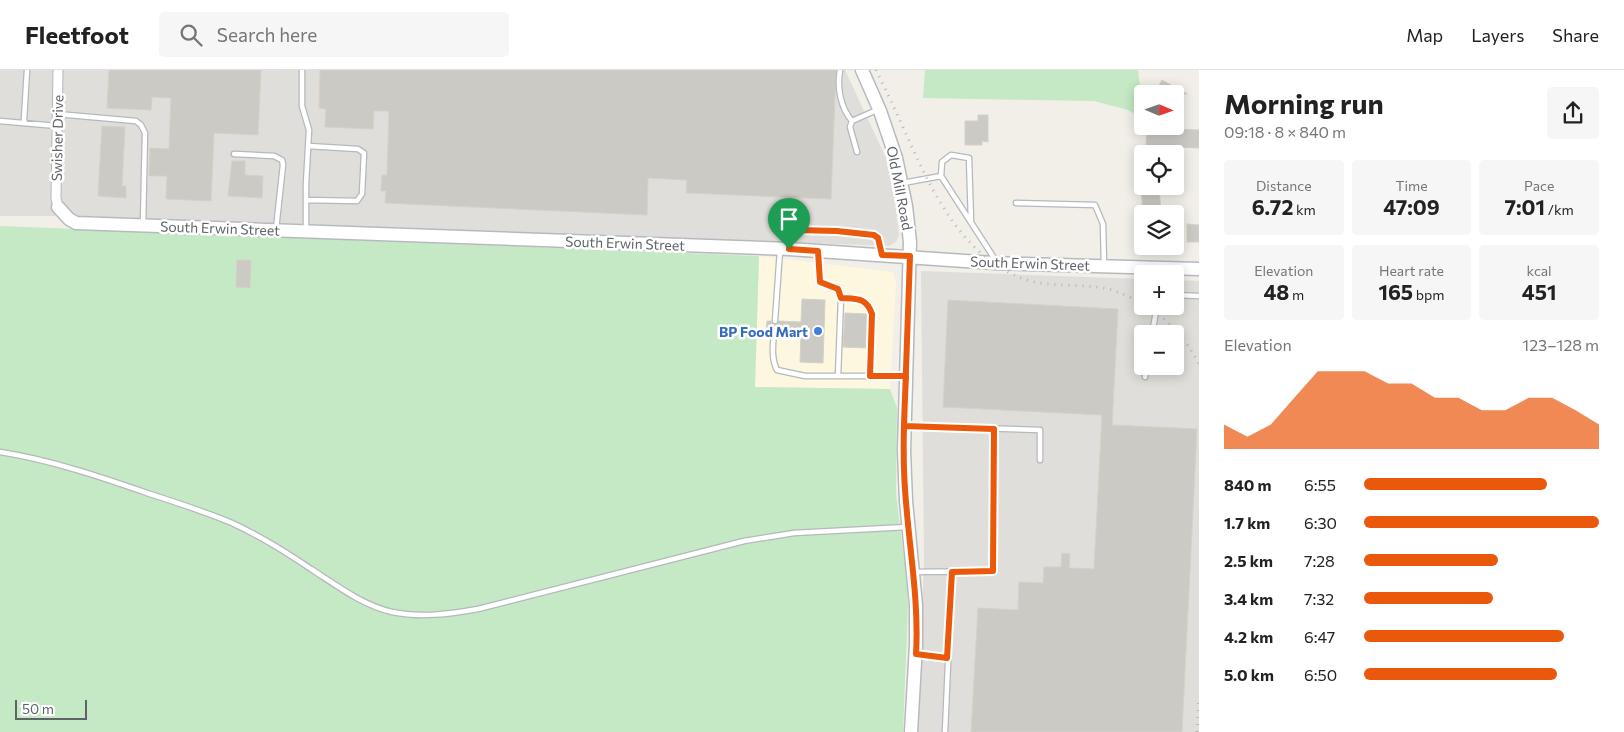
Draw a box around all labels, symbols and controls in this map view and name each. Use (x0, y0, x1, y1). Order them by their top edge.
search box (159, 12, 509, 57)
text: Fleetfoot (25, 20, 129, 49)
icon: search (177, 21, 205, 49)
text: Search here (217, 23, 317, 46)
text: Map (1406, 24, 1443, 46)
text: Layers (1471, 24, 1524, 46)
text: Share (1552, 24, 1599, 46)
north arrow (1134, 85, 1184, 135)
map controls (1134, 85, 1184, 375)
text: Morning run (1224, 86, 1384, 120)
button: share (1547, 87, 1599, 139)
street label: Swisher Drive (48, 95, 66, 181)
text: 09:18 · 8 × 840 m (1224, 122, 1346, 141)
street label: Old Mill Road (884, 145, 916, 231)
button: locate (1134, 145, 1184, 195)
text: Distance (1256, 177, 1312, 194)
text: Time (1395, 177, 1428, 194)
text: Pace (1524, 177, 1554, 194)
text: 6.72 (1252, 194, 1293, 219)
text: 47:09 (1383, 194, 1440, 219)
text: 7:01 (1505, 194, 1545, 219)
pin (768, 198, 810, 249)
text: km (1293, 201, 1316, 218)
text: /km (1545, 201, 1574, 218)
icon: arrive (775, 205, 803, 233)
button: layers (1134, 205, 1184, 255)
street label: South Erwin Street (160, 217, 280, 239)
street label: South Erwin Street (565, 232, 685, 254)
street label: South Erwin Street (970, 252, 1090, 274)
text: Elevation (1254, 262, 1313, 279)
text: Heart rate (1379, 262, 1444, 279)
text: kcal (1527, 262, 1552, 279)
button: + (1134, 265, 1184, 315)
text: 48 (1263, 279, 1289, 304)
text: 165 (1378, 279, 1413, 304)
text: 451 (1522, 279, 1556, 304)
text: m (1289, 286, 1304, 303)
text: bpm (1413, 286, 1445, 303)
place label: BP Food Mart (719, 323, 808, 340)
marker: BP Food Mart (812, 325, 824, 337)
button: − (1134, 325, 1184, 375)
text: Elevation (1224, 335, 1292, 354)
text: 123–128 m (1522, 335, 1599, 354)
text: 840 m (1224, 475, 1271, 494)
text: 6:55 (1304, 475, 1336, 494)
text: 1.7 km (1224, 513, 1270, 532)
text: 6:30 (1304, 513, 1337, 532)
text: 2.5 km (1224, 551, 1273, 570)
text: 7:28 (1304, 551, 1335, 570)
text: 3.4 km (1224, 589, 1273, 608)
text: 7:32 (1304, 589, 1334, 608)
text: 4.2 km (1224, 627, 1273, 646)
text: 6:47 (1304, 627, 1335, 646)
text: 5.0 km (1224, 665, 1274, 684)
text: 6:50 (1304, 665, 1337, 684)
scale bar (15, 697, 88, 720)
text: 50 m (22, 700, 54, 717)

